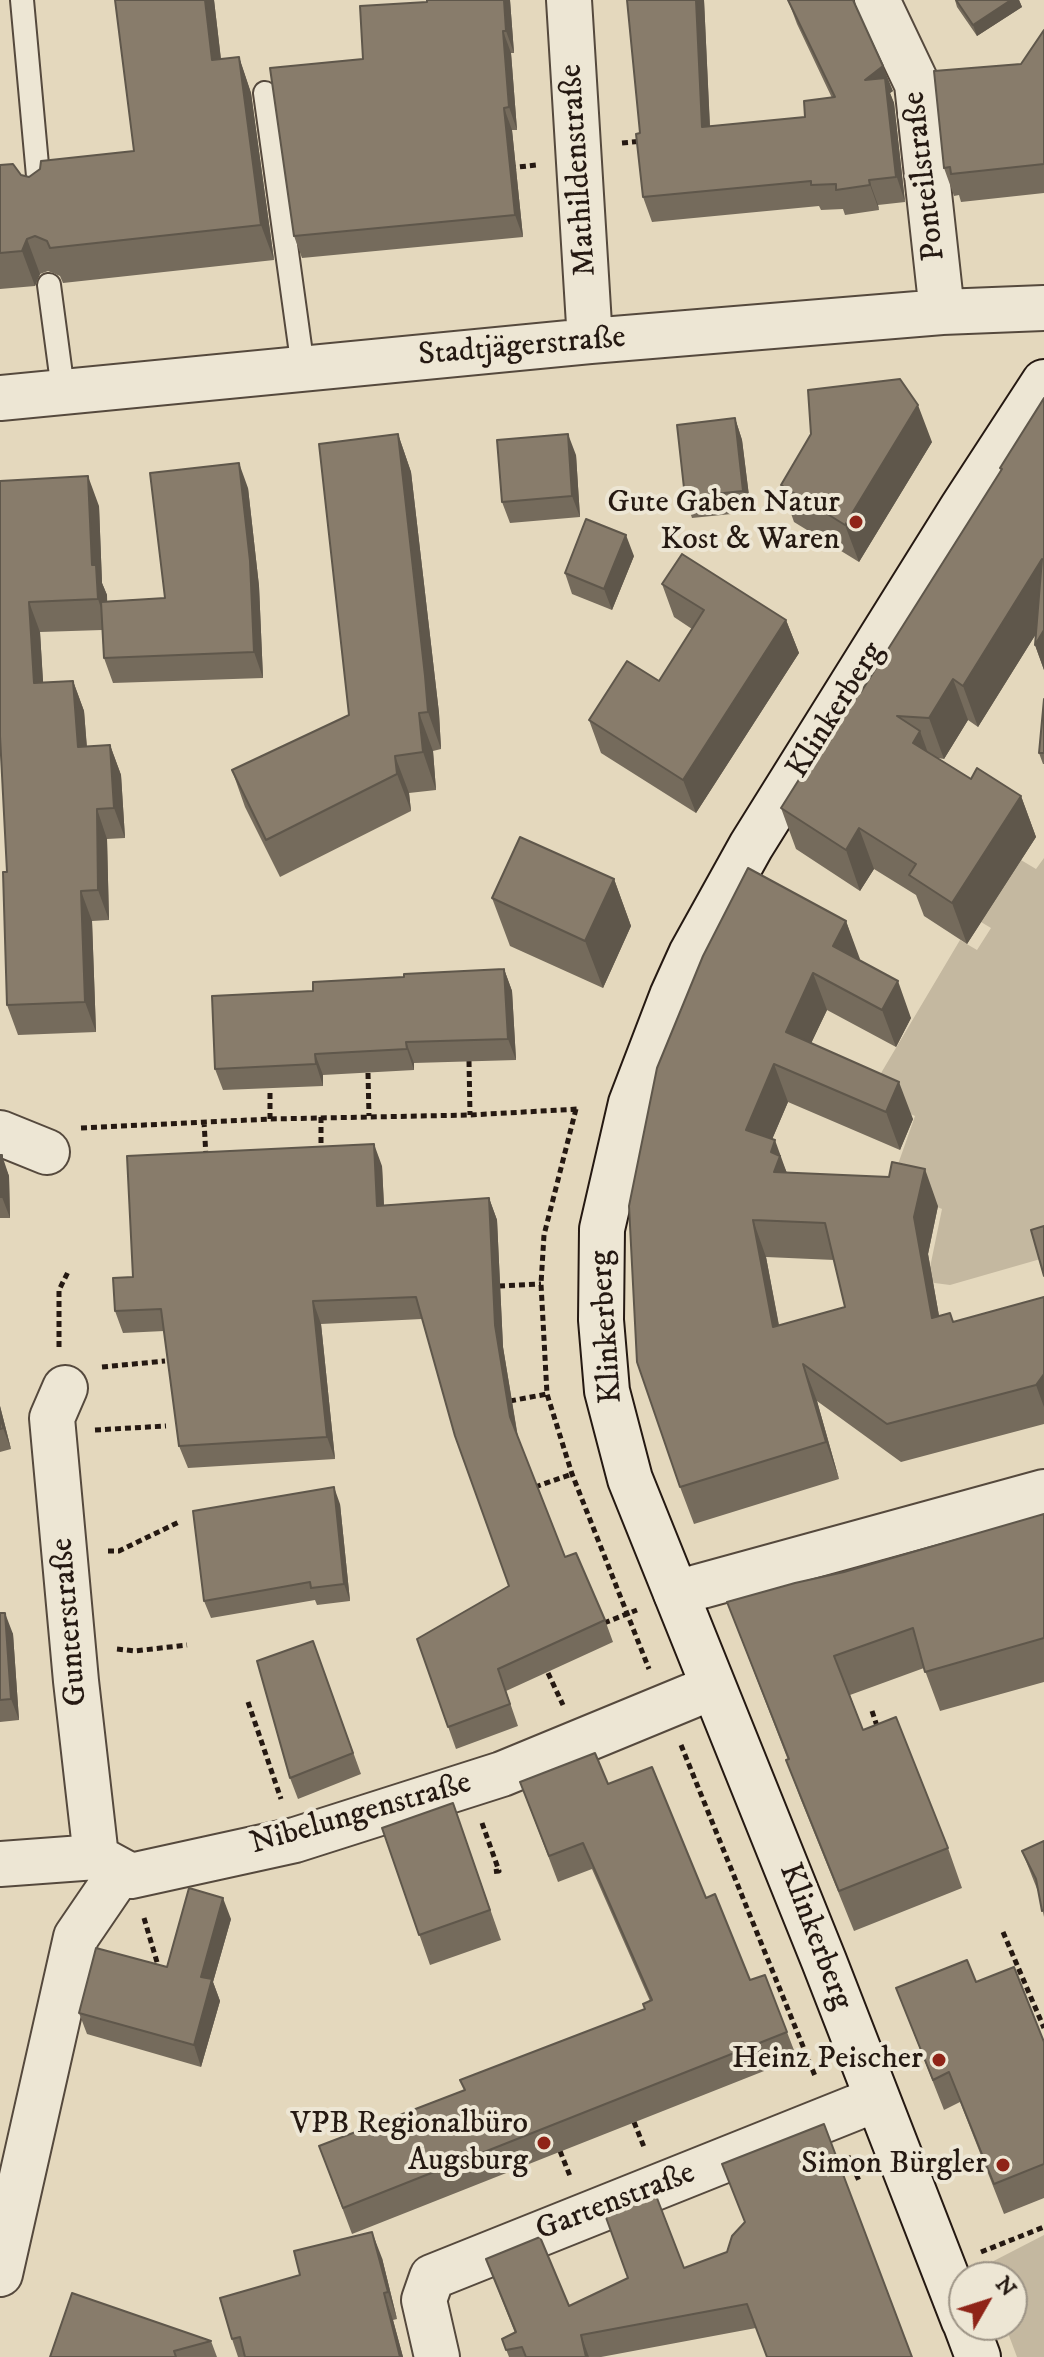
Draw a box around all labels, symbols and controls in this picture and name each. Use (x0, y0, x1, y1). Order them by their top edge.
street label: Mathildenstraße (553, 63, 607, 277)
street label: Ponteilstraße (897, 89, 955, 263)
street label: Stadtjägerstraße (417, 320, 627, 376)
place label: Gute Gaben Natur Kost & Waren (607, 485, 840, 560)
marker: Gute Gaben Natur Kost & Waren (847, 513, 865, 531)
street label: Klinkerberg (780, 636, 894, 786)
street label: Klinkerberg (583, 1249, 633, 1405)
street label: Gunterstraße (45, 1536, 97, 1708)
street label: Nibelungenstraße (246, 1765, 476, 1865)
street label: Klinkerberg (769, 1858, 859, 2016)
place label: Heinz Peischer (732, 2041, 923, 2079)
marker: Heinz Peischer (930, 2051, 948, 2069)
place label: VPB Regionalbüro Augsburg (290, 2106, 528, 2181)
marker: VPB Regionalbüro Augsburg (535, 2134, 553, 2152)
place label: Simon Bürgler (801, 2146, 987, 2184)
street label: Gartenstraße (531, 2155, 701, 2251)
marker: Simon Bürgler (994, 2156, 1012, 2174)
north arrow (948, 2261, 1028, 2341)
text: N (989, 2271, 1022, 2302)

